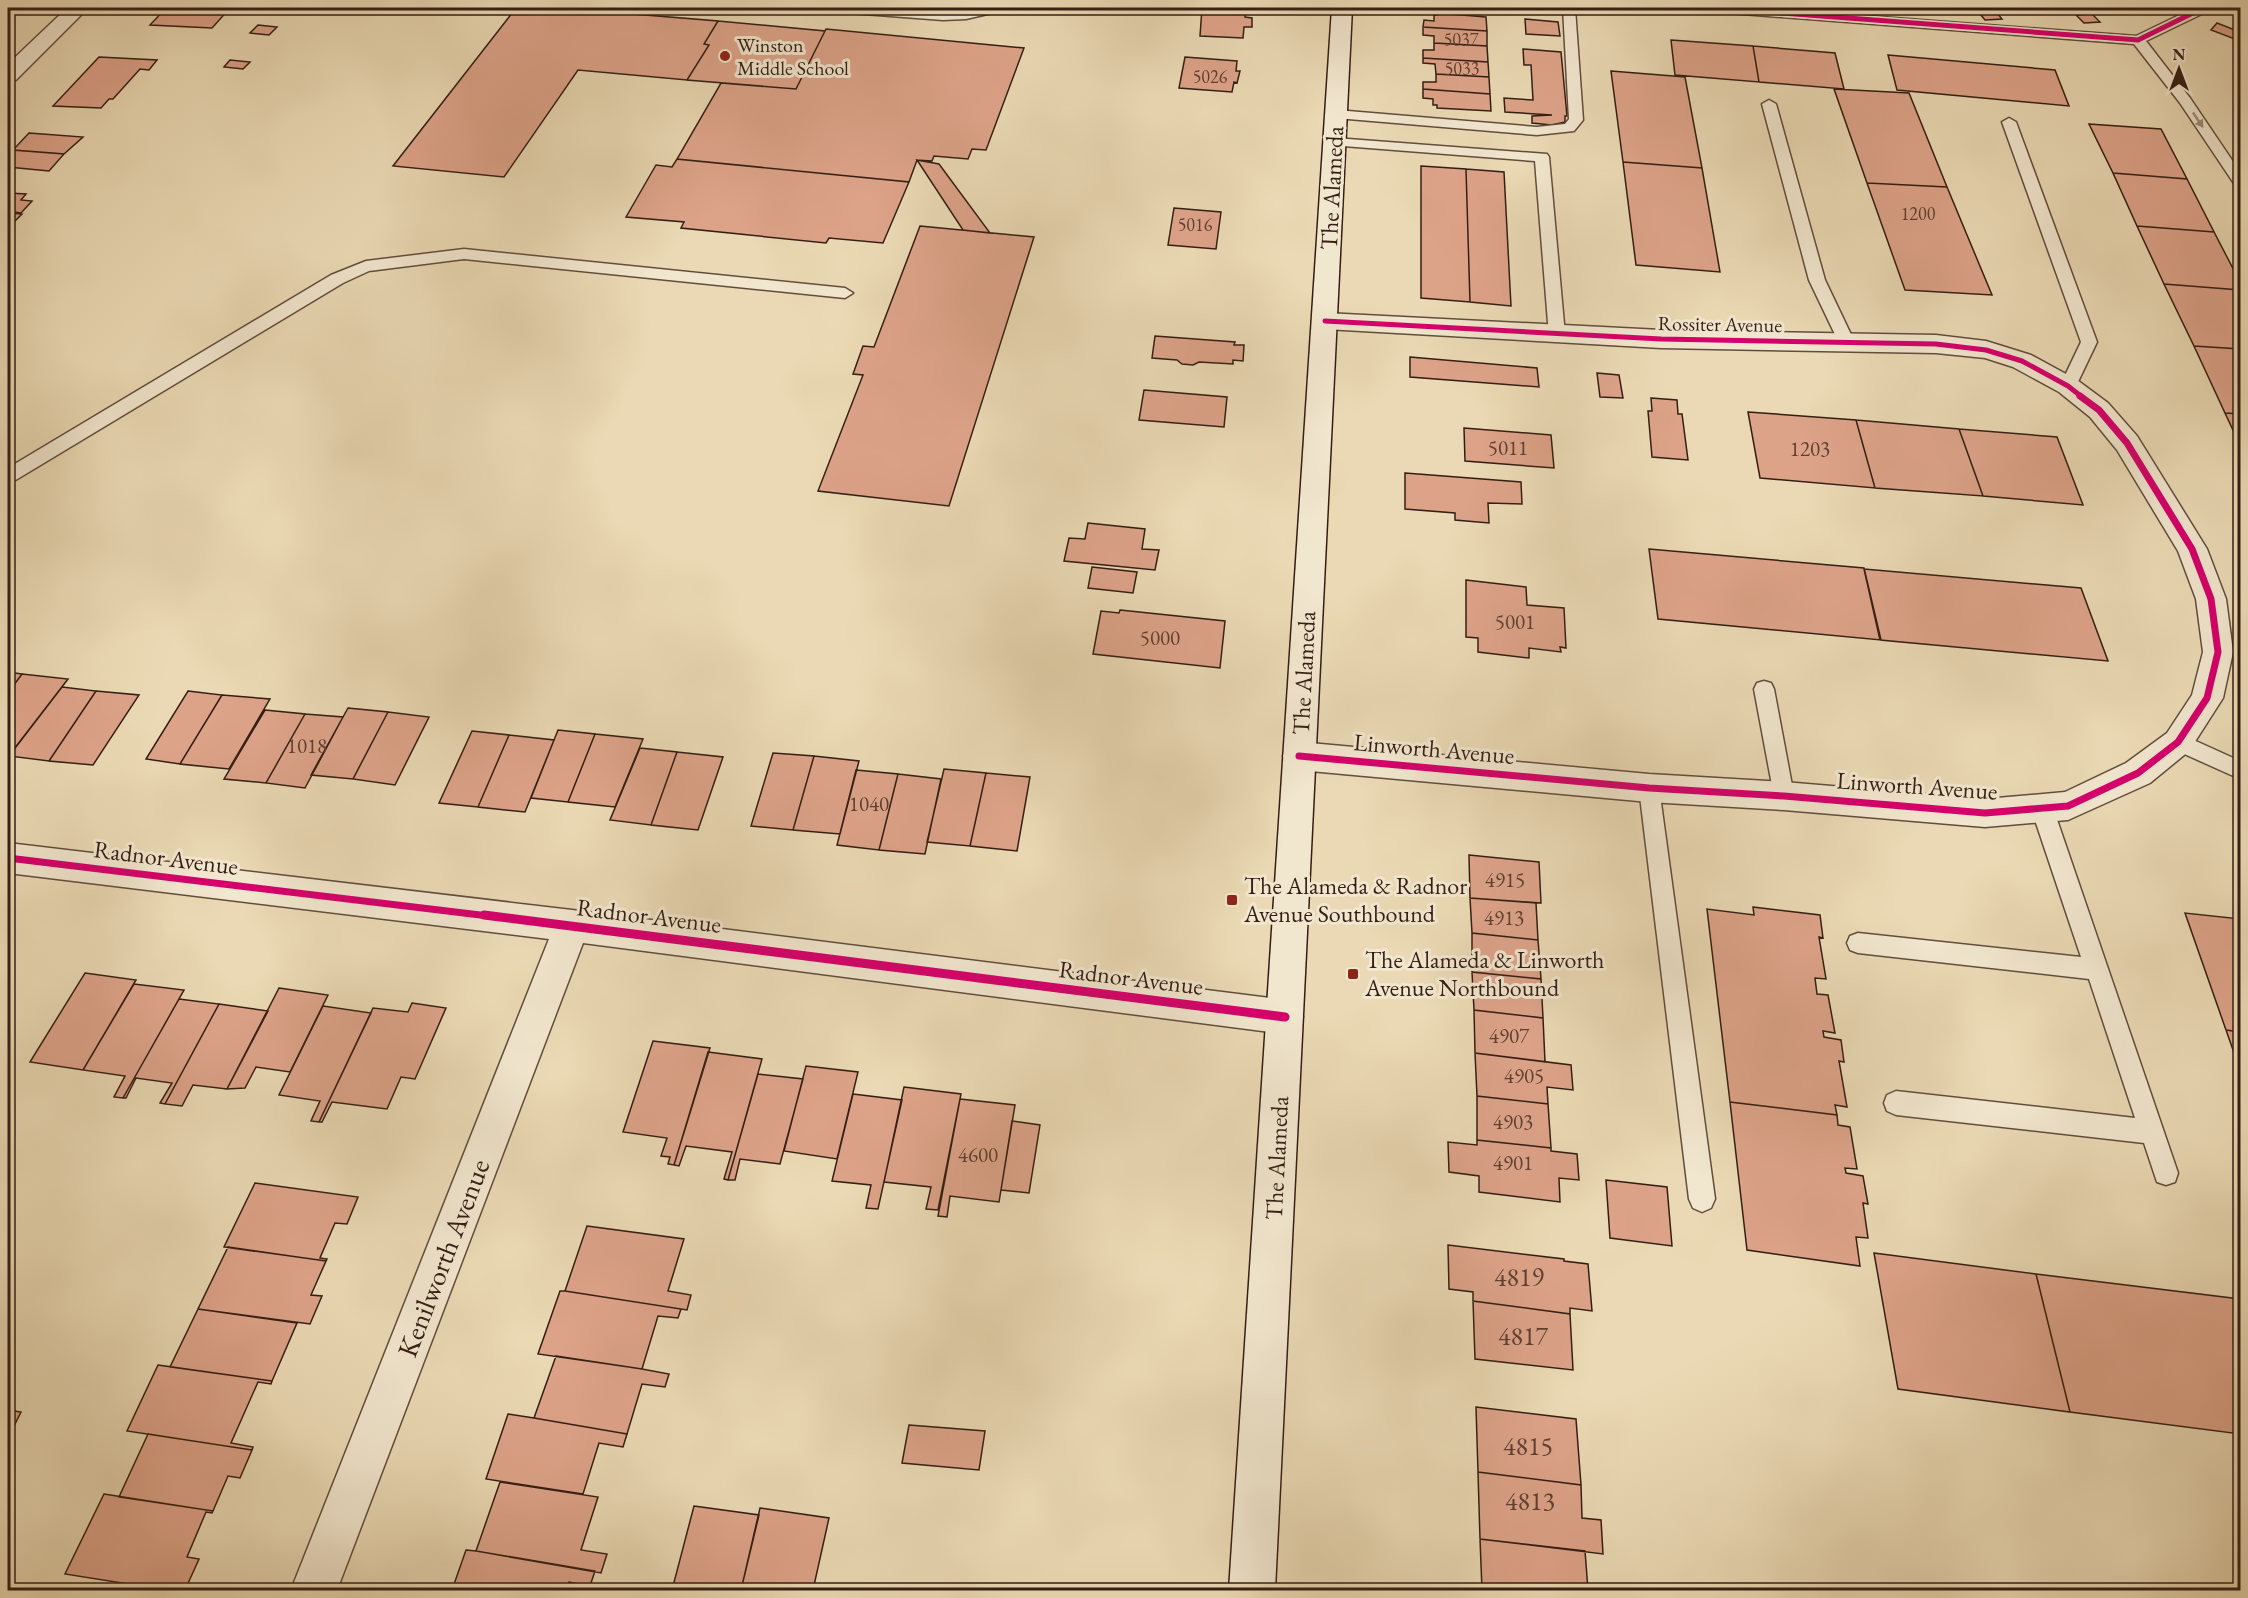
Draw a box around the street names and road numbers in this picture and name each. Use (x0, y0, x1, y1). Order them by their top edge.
street label: The Alameda (1313, 125, 1350, 251)
street label: Rossiter Avenue (1658, 310, 1782, 338)
street label: The Alameda (1285, 610, 1322, 736)
street label: Linworth Avenue (1352, 726, 1516, 771)
street label: Linworth Avenue (1836, 764, 1999, 807)
street label: Radnor Avenue (92, 833, 240, 882)
street label: Radnor Avenue (575, 891, 723, 940)
street label: Radnor Avenue (1057, 953, 1205, 1002)
street label: The Alameda (1258, 1095, 1295, 1221)
street label: Kenilworth Avenue (389, 1154, 497, 1362)

